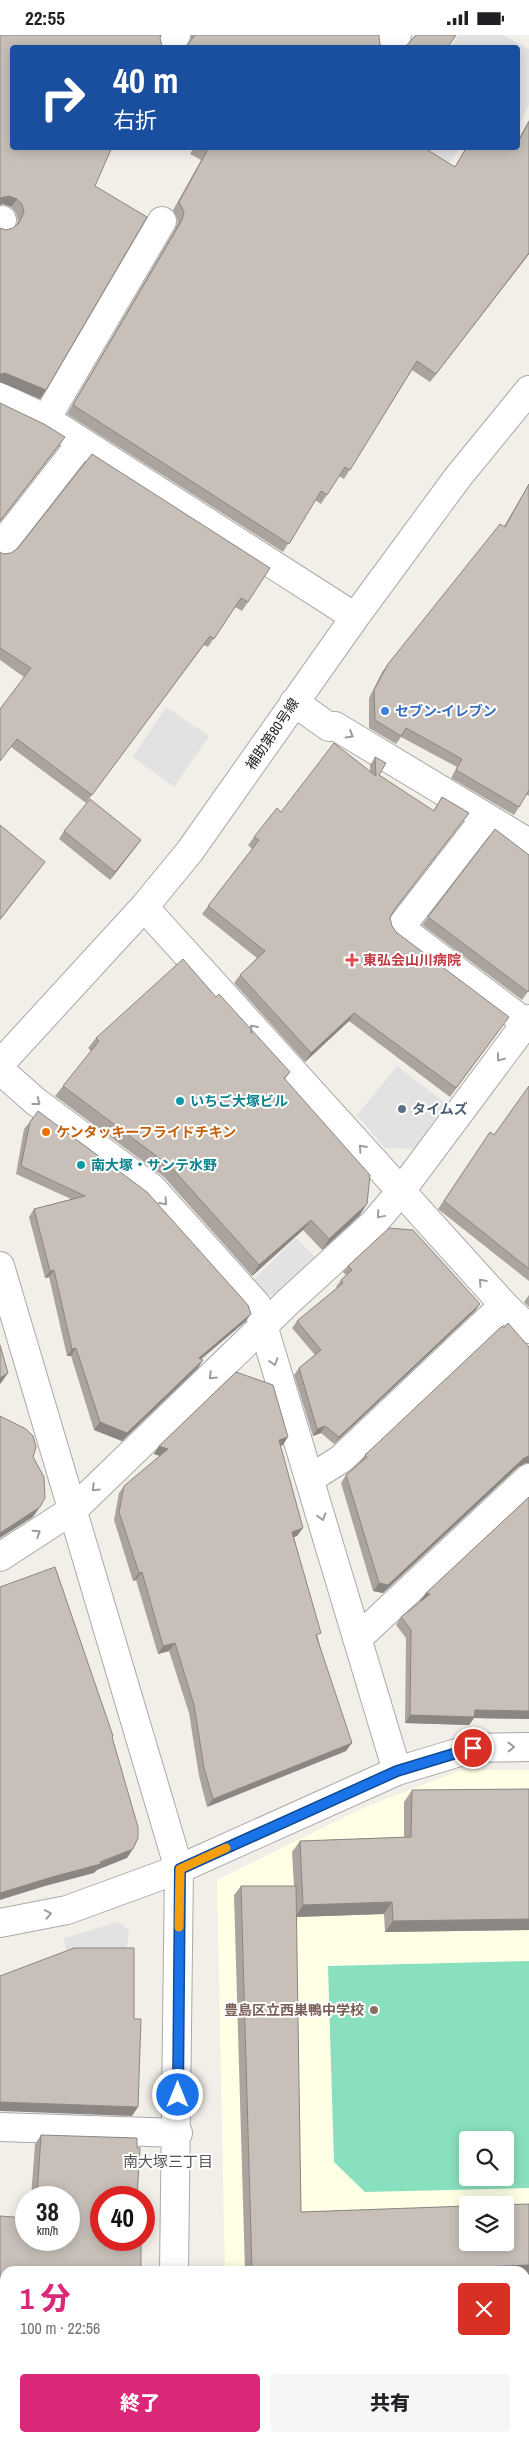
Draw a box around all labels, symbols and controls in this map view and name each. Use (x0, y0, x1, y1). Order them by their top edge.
text: 22:55 (25, 5, 65, 31)
text: 40 m (113, 57, 178, 104)
icon: right (30, 65, 95, 130)
text: 右折 (113, 105, 157, 135)
street label: 補助第80号線 (241, 695, 303, 773)
place label: セブン-イレブン (395, 702, 497, 720)
marker: セブン-イレブン (379, 705, 391, 717)
one-way arrow (344, 728, 353, 738)
place label: 東弘会山川病院 (363, 951, 461, 969)
marker: 東弘会山川病院 (345, 953, 359, 967)
one-way arrow (250, 1024, 259, 1033)
one-way arrow (497, 1052, 506, 1062)
place label: いちご大塚ビル (190, 1092, 288, 1110)
marker: いちご大塚ビル (174, 1095, 186, 1107)
one-way arrow (31, 1096, 41, 1105)
place label: タイムズ (412, 1100, 468, 1118)
marker: タイムズ (396, 1103, 408, 1115)
place label: ケンタッキーフライドチキン (56, 1123, 236, 1141)
marker: ケンタッキーフライドチキン (40, 1126, 52, 1138)
one-way arrow (359, 1145, 368, 1154)
place label: 南大塚・サンテ水野 (91, 1156, 217, 1174)
marker: 南大塚・サンテ水野 (75, 1159, 87, 1171)
one-way arrow (159, 1197, 168, 1206)
one-way arrow (377, 1210, 386, 1219)
one-way arrow (479, 1278, 488, 1287)
one-way arrow (268, 1357, 278, 1365)
one-way arrow (209, 1370, 218, 1379)
one-way arrow (92, 1482, 101, 1491)
one-way arrow (316, 1512, 327, 1521)
one-way arrow (31, 1530, 41, 1539)
pin (452, 1727, 494, 1769)
icon: arrive (459, 1734, 487, 1762)
one-way arrow (508, 1742, 515, 1752)
one-way arrow (43, 1909, 52, 1919)
place label: 豊島区立西巣鴨中学校 (224, 2001, 364, 2019)
marker: 豊島区立西巣鴨中学校 (368, 2004, 380, 2016)
position arrow (151, 2068, 203, 2120)
map controls (459, 2131, 514, 2251)
button: search (459, 2131, 514, 2186)
district label: 南大塚三丁目 (123, 2151, 213, 2172)
speed limit sign: 40 (90, 2186, 155, 2251)
text: 38 (36, 2195, 59, 2229)
button: layers (459, 2196, 514, 2251)
text: km/h (37, 2223, 58, 2239)
text: 1 分 (20, 2278, 71, 2318)
button: close (458, 2283, 510, 2335)
text: 100 m · 22:56 (20, 2317, 100, 2339)
button: 終了 (20, 2374, 260, 2432)
button: 共有 (270, 2374, 510, 2432)

